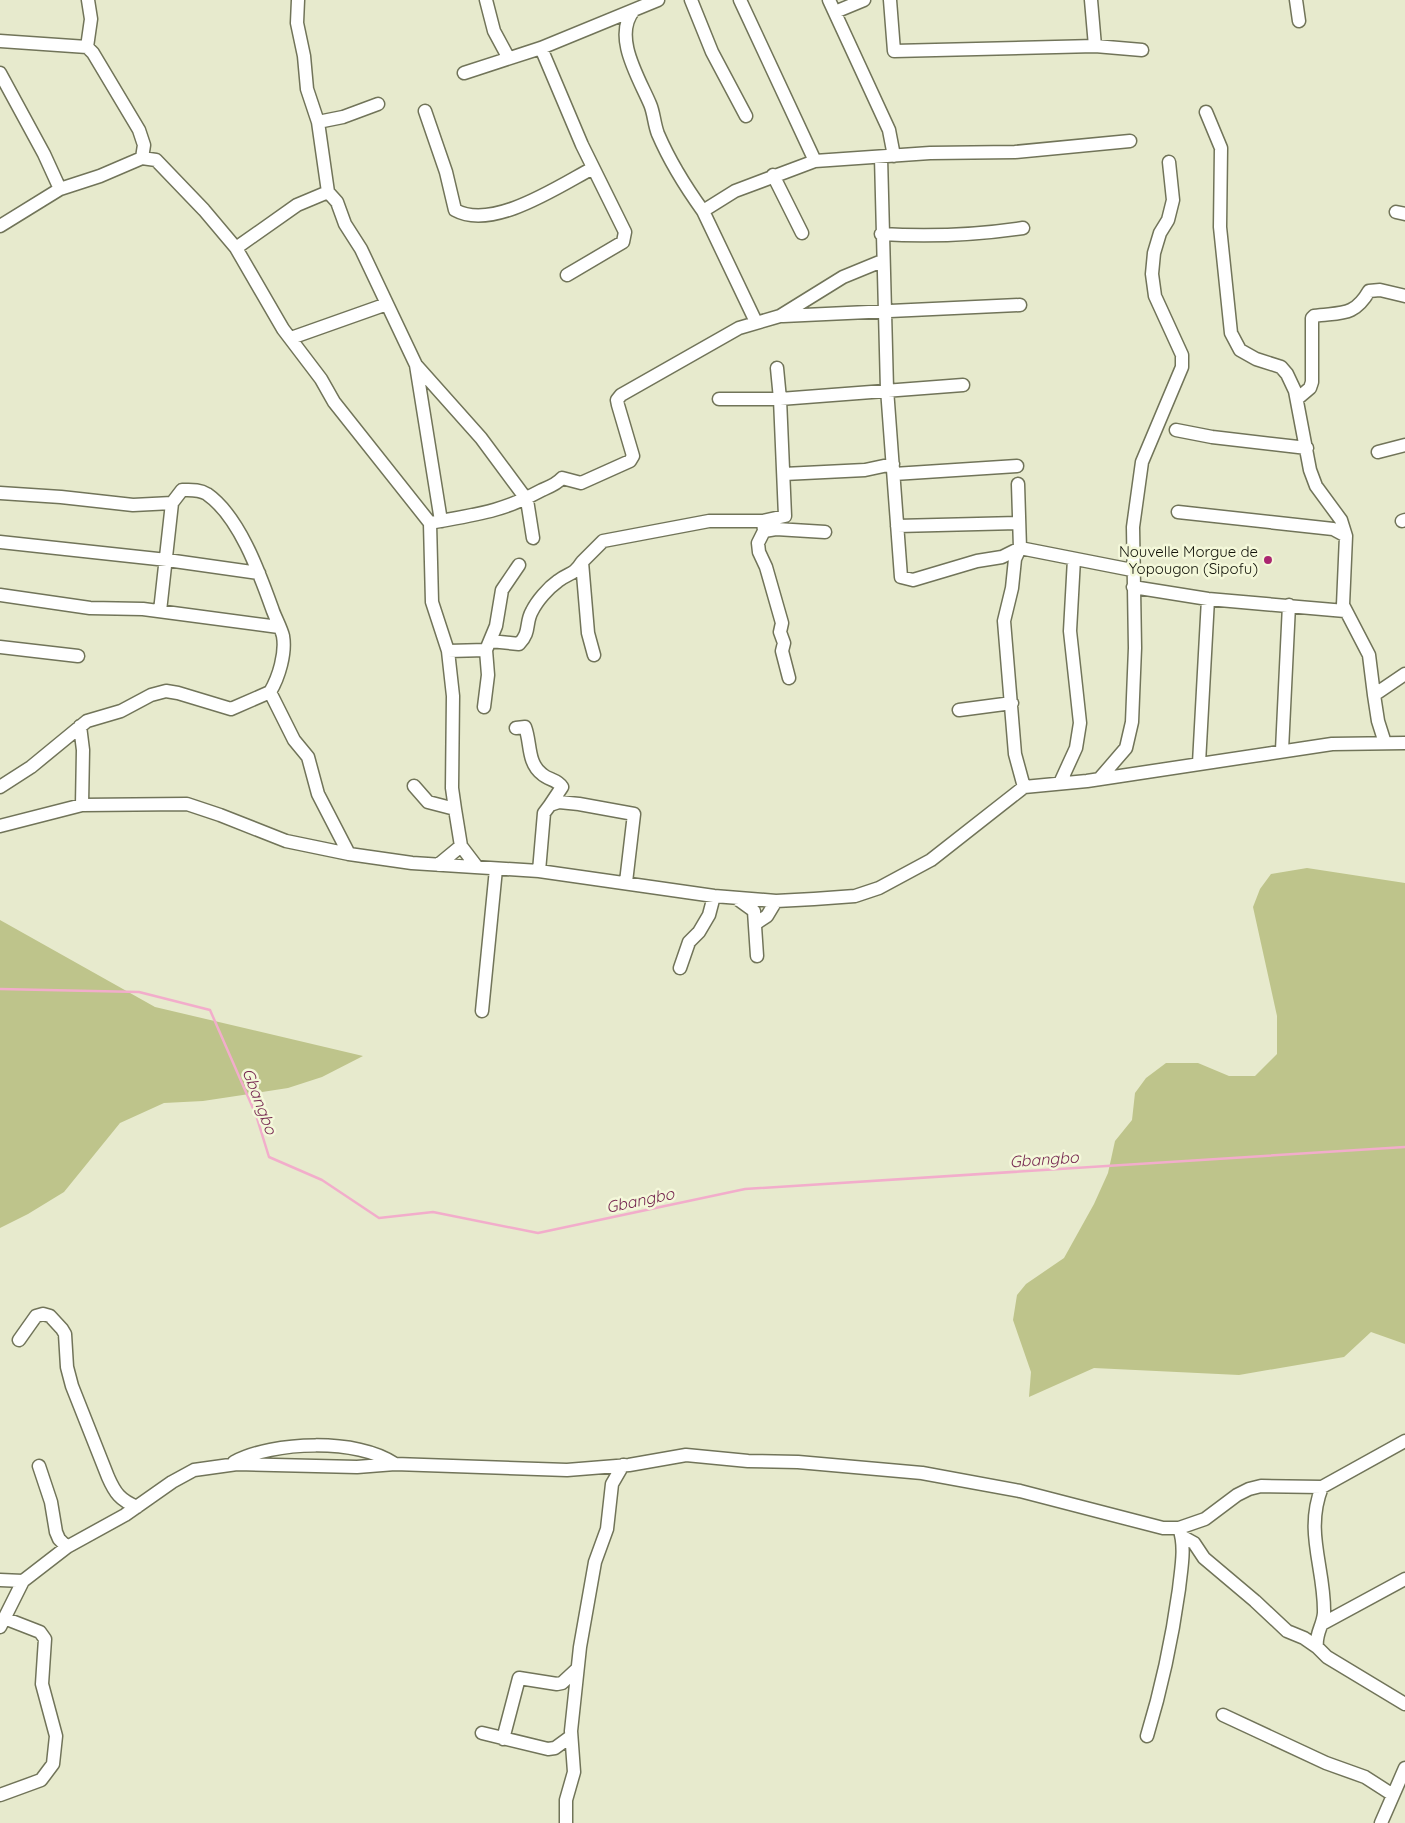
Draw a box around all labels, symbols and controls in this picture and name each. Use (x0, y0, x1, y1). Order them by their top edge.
place label: Nouvelle Morgue de Yopougon (Sipofu) (1119, 542, 1258, 578)
marker: Nouvelle Morgue de Yopougon (Sipofu) (1262, 554, 1274, 566)
water label: Gbangbo (238, 1065, 282, 1138)
water label: Gbangbo (1009, 1147, 1080, 1171)
water label: Gbangbo (604, 1183, 677, 1217)

